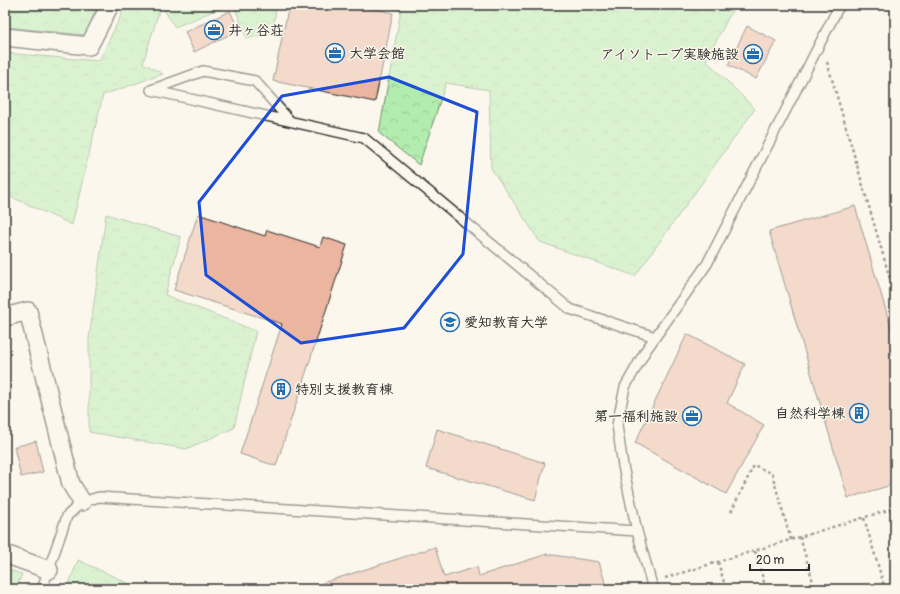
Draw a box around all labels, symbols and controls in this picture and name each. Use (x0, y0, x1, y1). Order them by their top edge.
office icon: 井ヶ谷荘 (203, 19, 225, 41)
place label: 井ヶ谷荘 (228, 22, 284, 39)
office icon: 大学会館 (324, 42, 346, 64)
office icon: アイソトープ実験施設 (742, 43, 764, 65)
place label: 大学会館 (349, 45, 405, 62)
place label: アイソトープ実験施設 (600, 46, 739, 63)
school or university icon: 愛知教育大学 (439, 311, 461, 333)
place label: 愛知教育大学 (464, 314, 548, 331)
building icon: 特別支援教育棟 (270, 378, 292, 400)
place label: 特別支援教育棟 (295, 381, 394, 398)
building icon: 自然科学棟 (848, 402, 870, 424)
office icon: 第一福利施設 (681, 405, 703, 427)
place label: 自然科学棟 (775, 405, 846, 422)
place label: 第一福利施設 (594, 408, 678, 425)
scale bar (750, 546, 809, 572)
text: 20 m (756, 553, 785, 568)

